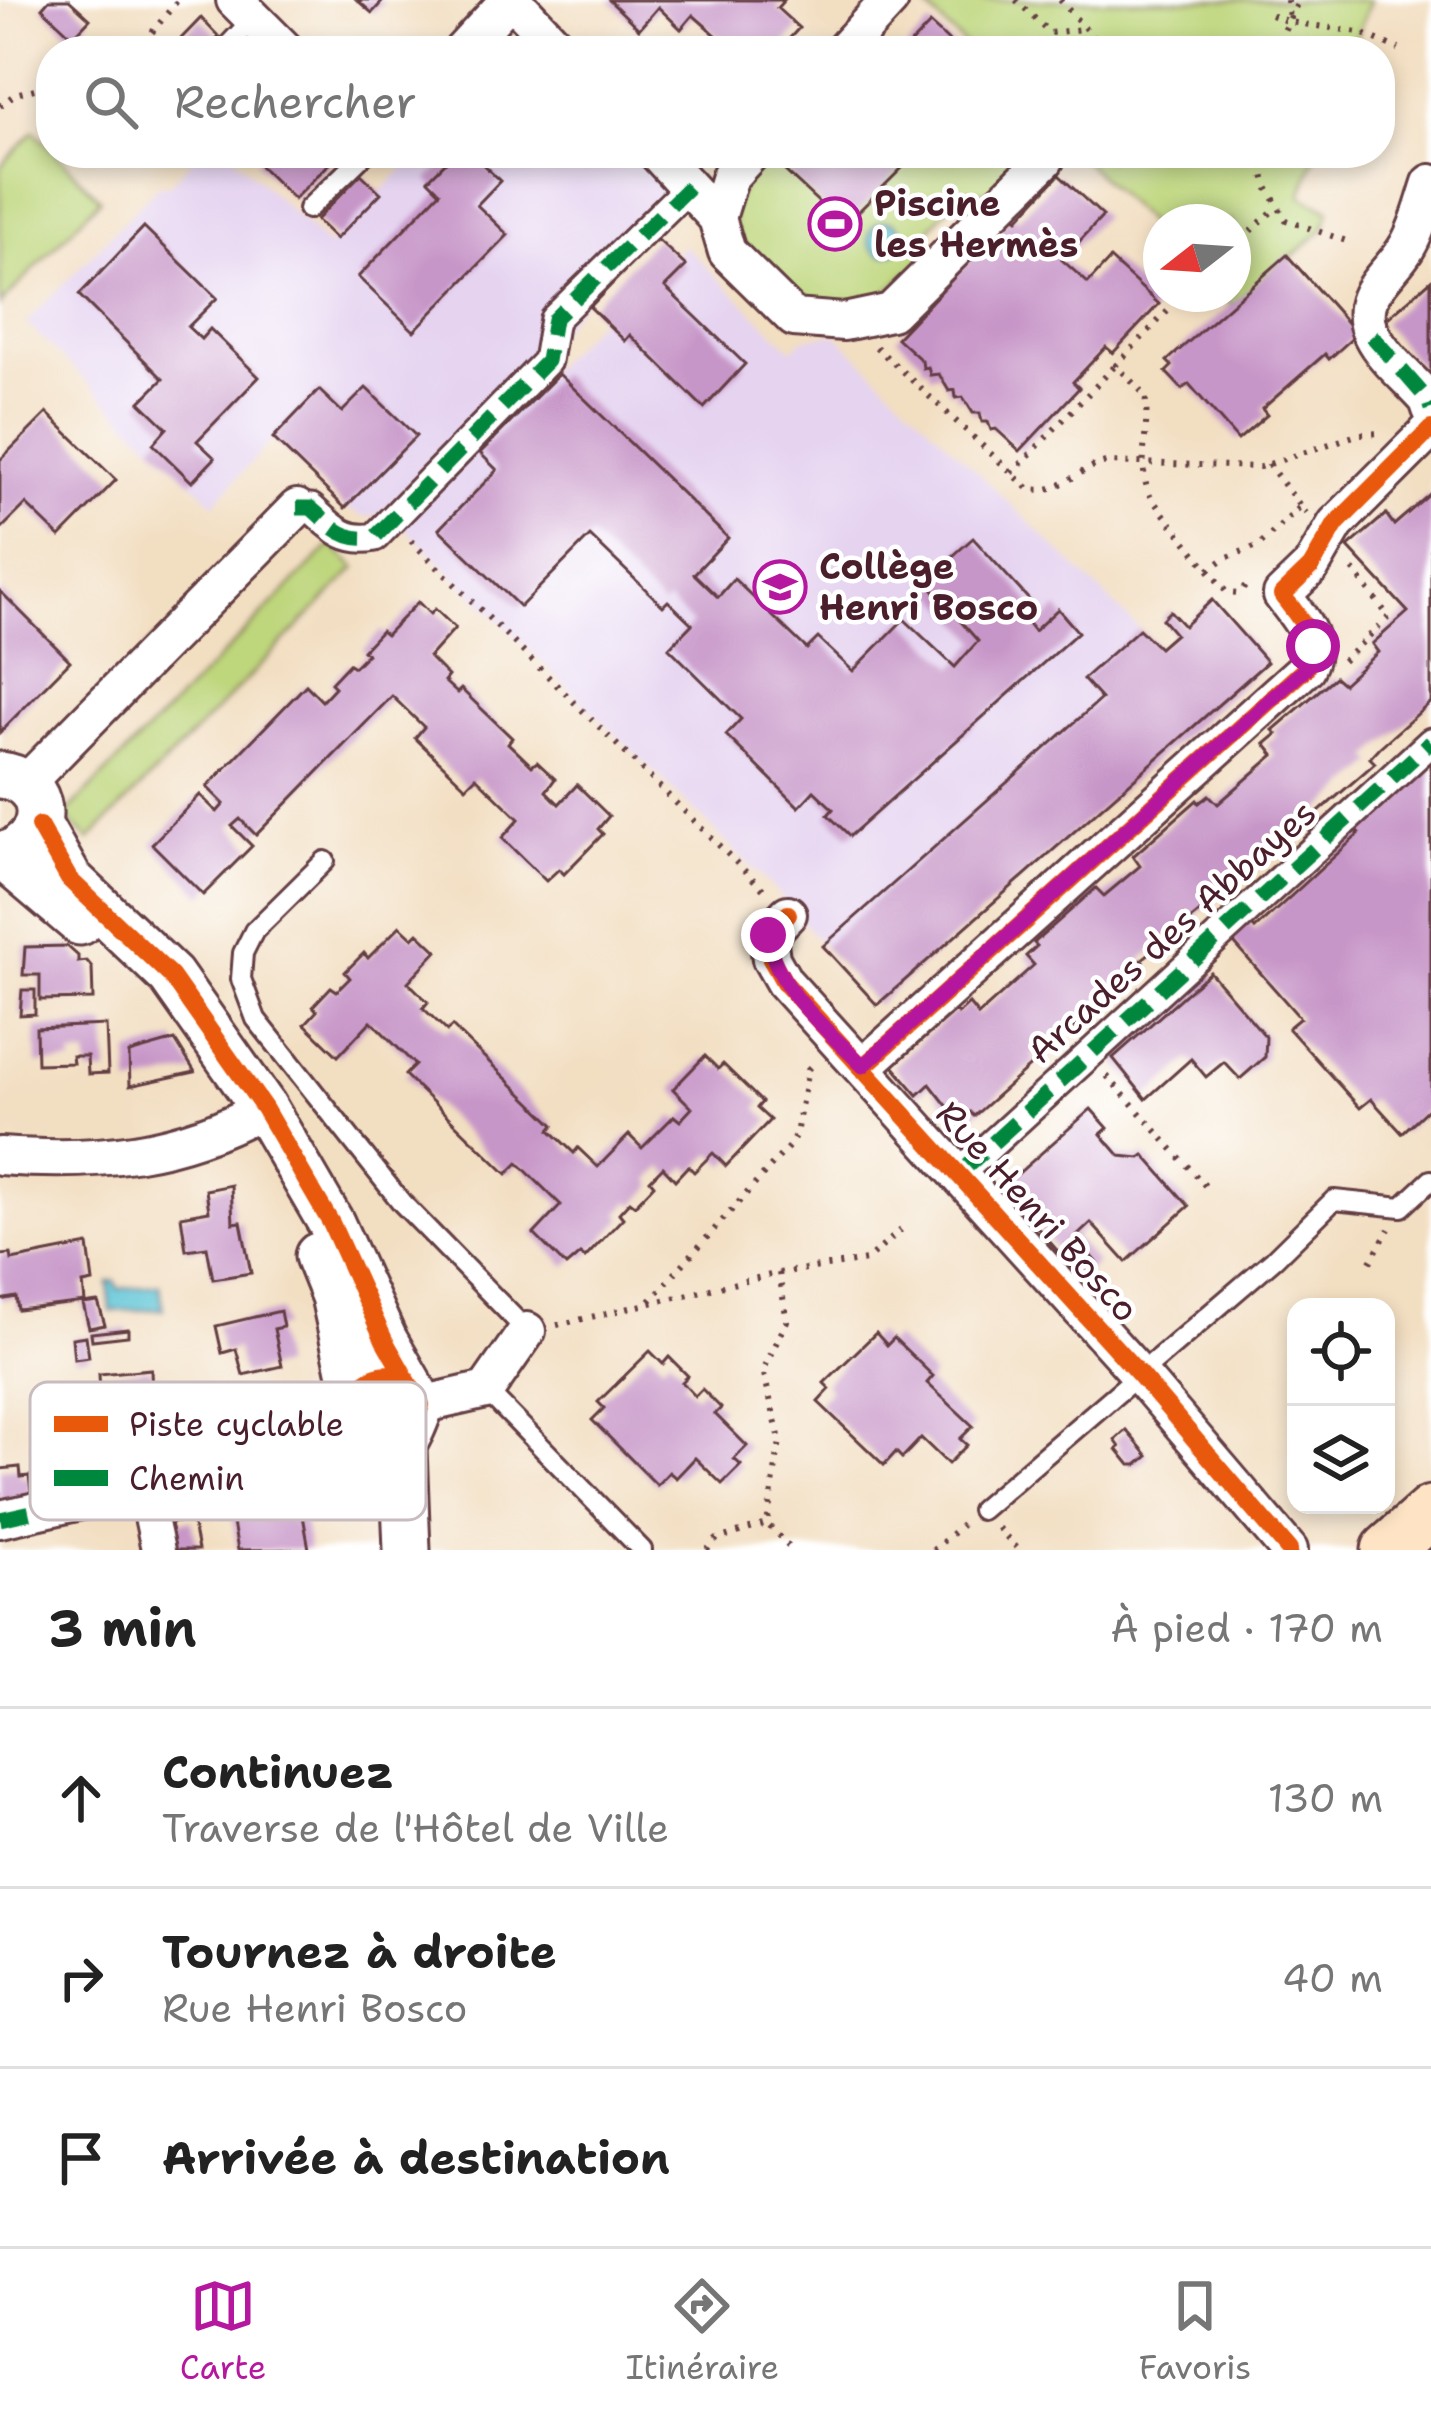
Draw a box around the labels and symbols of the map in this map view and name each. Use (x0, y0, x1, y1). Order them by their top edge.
place label: Piscine les Hermès (874, 179, 1078, 269)
sports icon: Piscine les Hermès (807, 196, 863, 252)
north arrow (1143, 204, 1251, 312)
place label: Collège Henri Bosco (819, 542, 1038, 632)
school or university icon: Collège Henri Bosco (752, 559, 808, 615)
route start (1286, 619, 1340, 673)
street label: Arcades des Abbayes (1016, 788, 1326, 1075)
route end (741, 908, 795, 962)
street label: Rue Henri Bosco (925, 1090, 1150, 1332)
legend (30, 1382, 426, 1520)
text: Piste cyclable (129, 1402, 344, 1447)
text: Chemin (129, 1456, 245, 1501)

